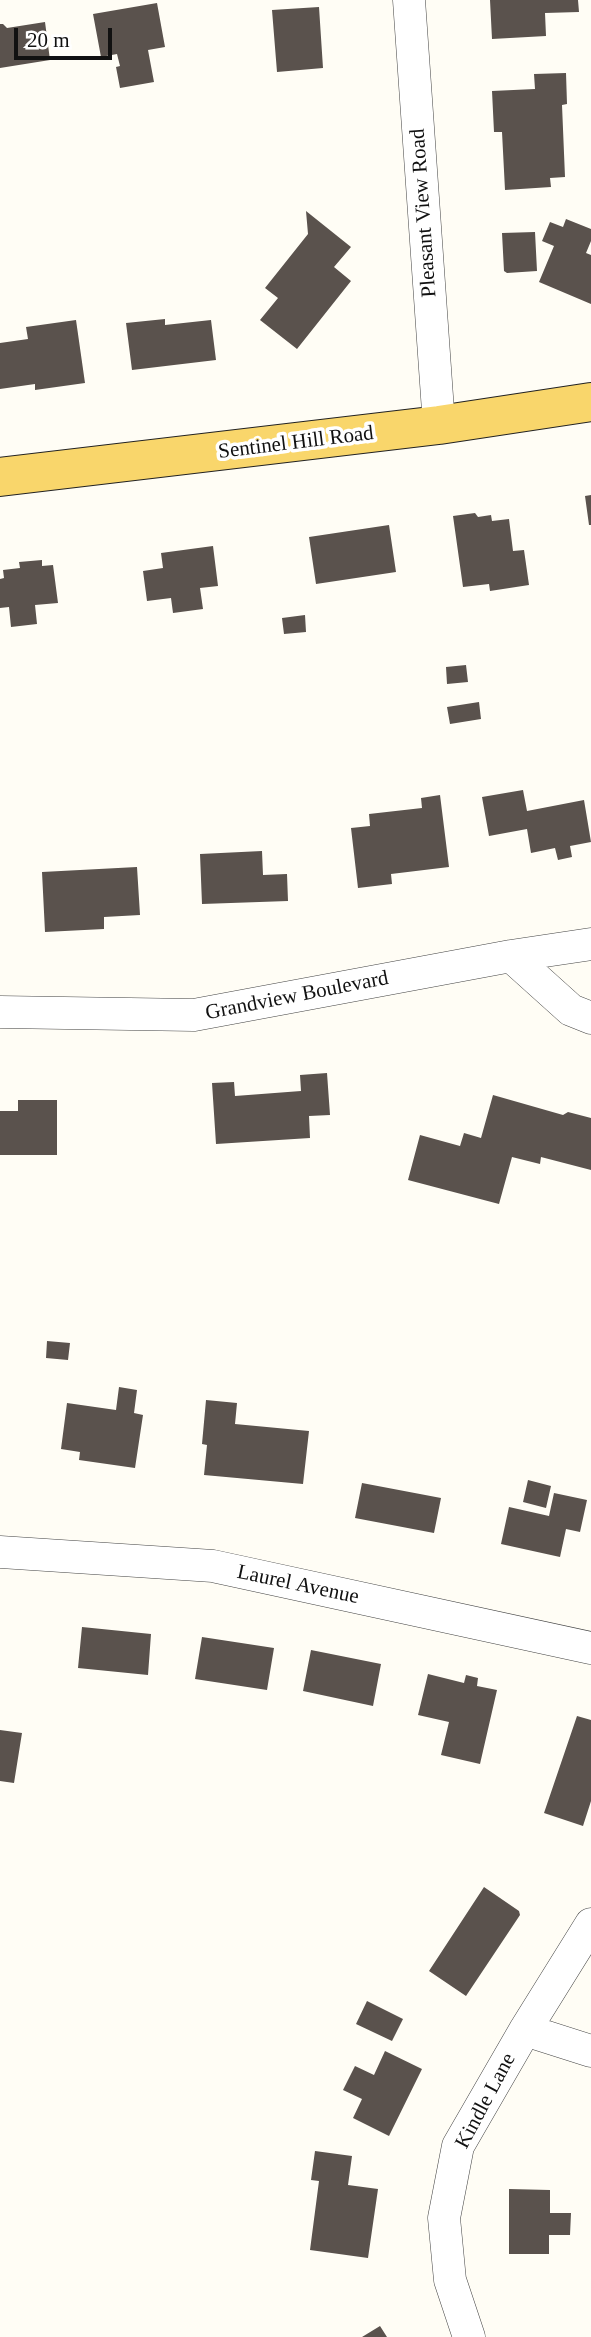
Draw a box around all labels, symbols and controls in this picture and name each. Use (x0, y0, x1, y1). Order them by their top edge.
scale bar (18, 14, 116, 58)
text: 20 m (27, 28, 70, 52)
street label: Pleasant View Road (406, 128, 442, 298)
street label: Sentinel Hill Road (217, 421, 375, 465)
street label: Grandview Boulevard (203, 966, 391, 1026)
street label: Laurel Avenue (235, 1560, 361, 1610)
street label: Kindle Lane (450, 2049, 522, 2153)

